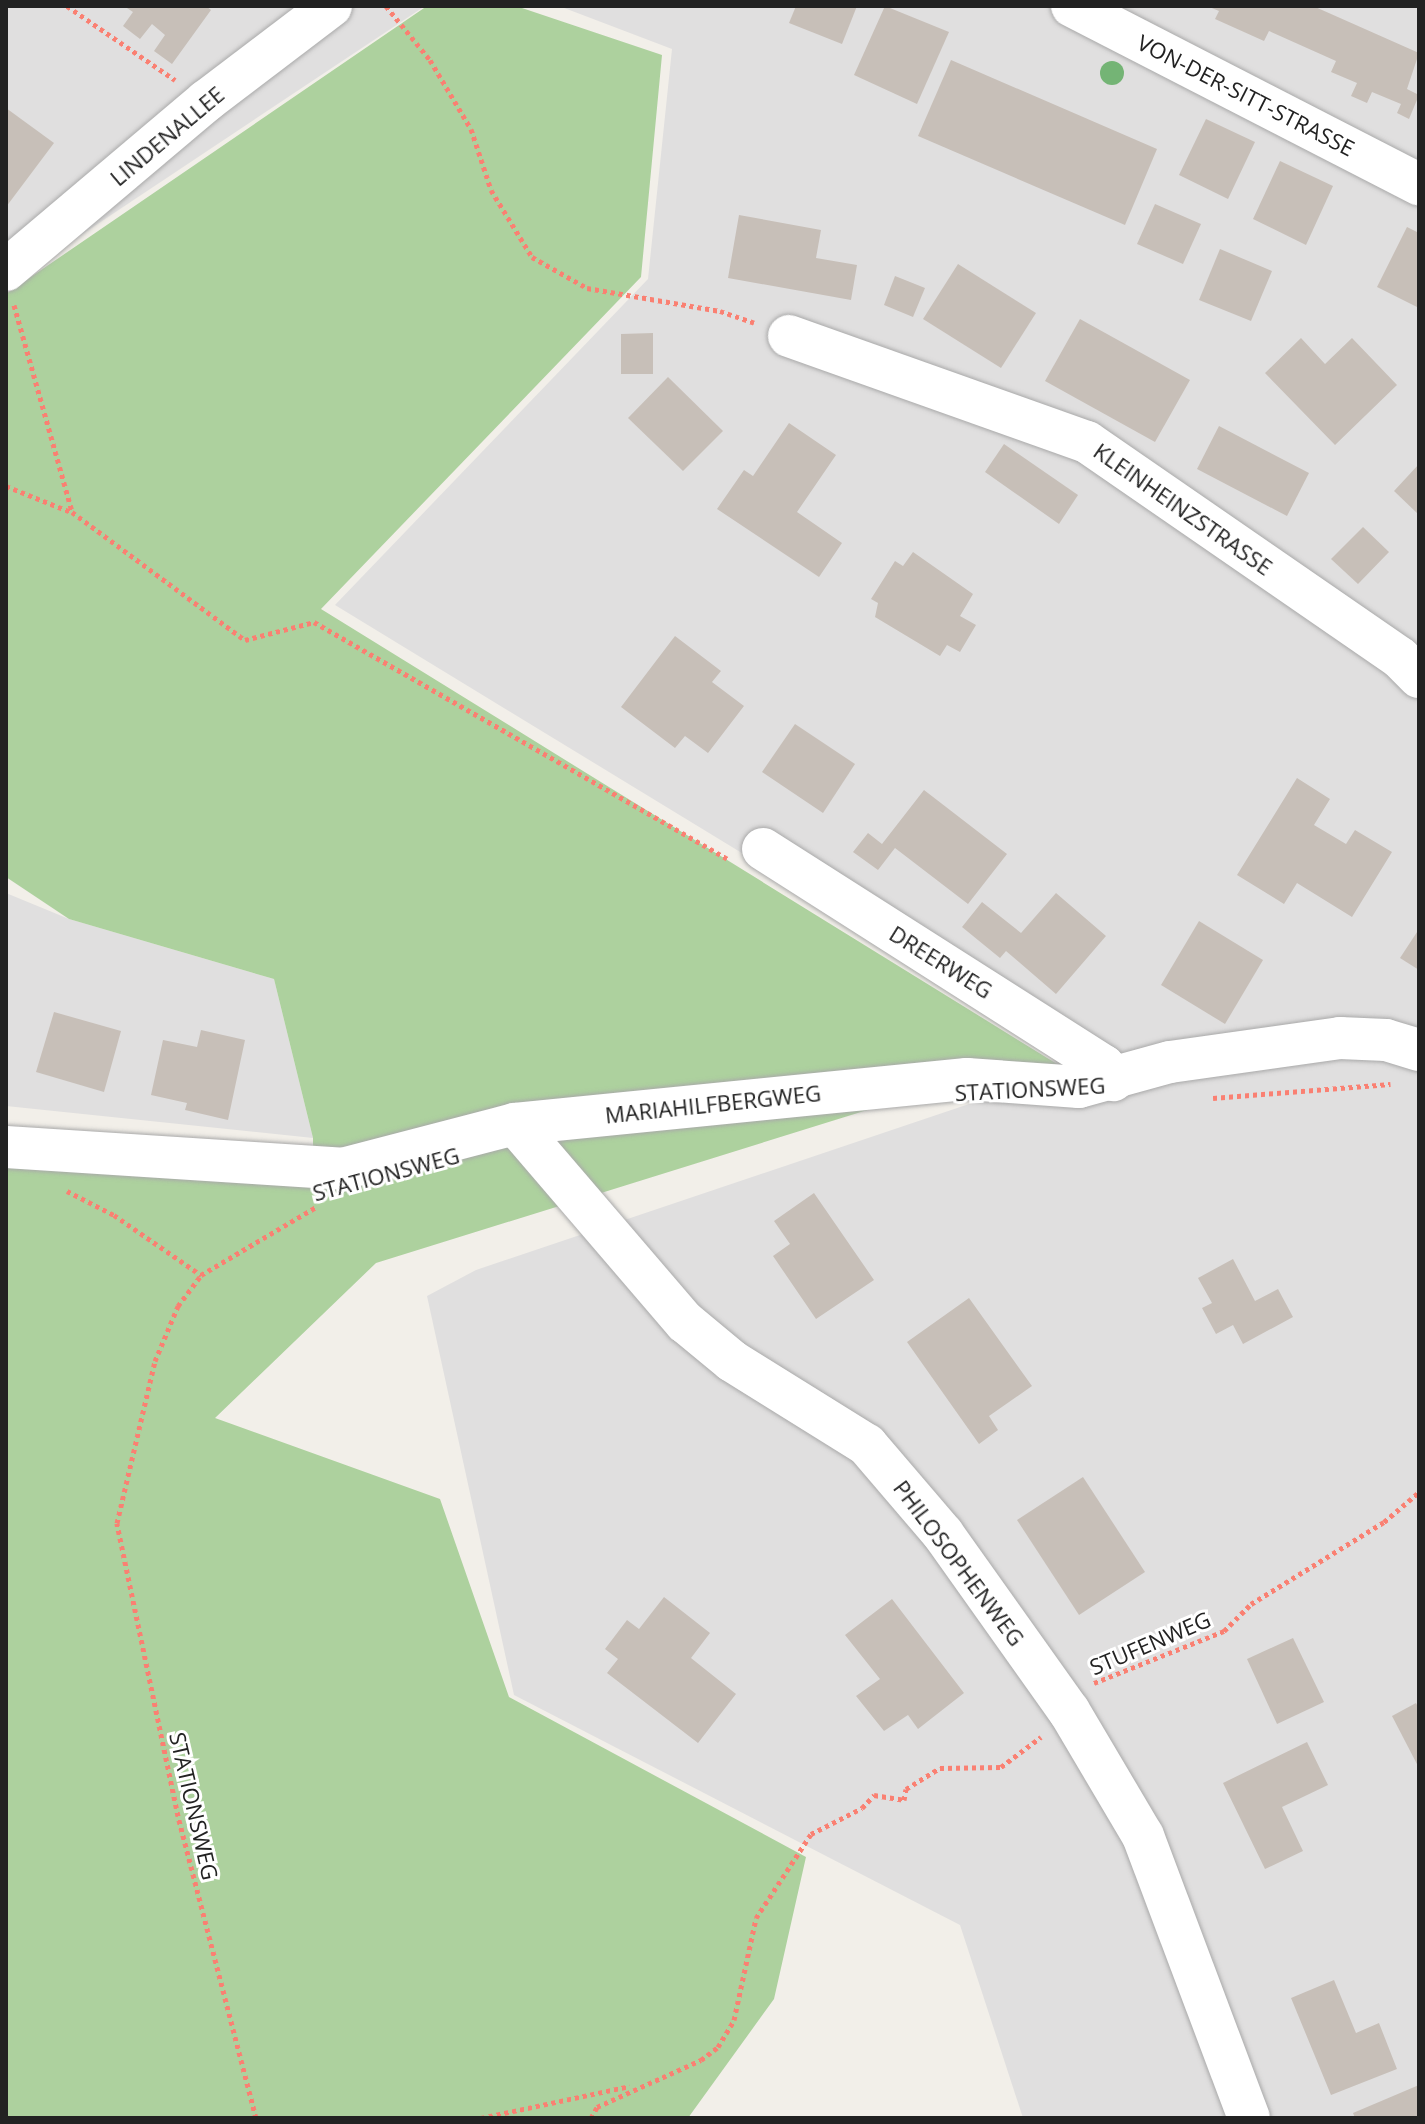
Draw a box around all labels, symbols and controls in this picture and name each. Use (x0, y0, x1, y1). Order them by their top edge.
street label: VON-DER-SITT-STRASSE (1133, 29, 1359, 161)
street label: LINDENALLEE (105, 81, 229, 191)
street label: KLEINHEINZSTRASSE (1089, 437, 1277, 581)
street label: DREERWEG (885, 920, 997, 1004)
street label: STATIONSWEG (954, 1072, 1106, 1106)
street label: MARIAHILFBERGWEG (604, 1080, 822, 1128)
street label: STATIONSWEG (310, 1142, 462, 1206)
street label: PHILOSOPHENWEG (888, 1475, 1030, 1651)
street label: STUFENWEG (1086, 1606, 1214, 1680)
street label: STATIONSWEG (164, 1730, 224, 1882)

